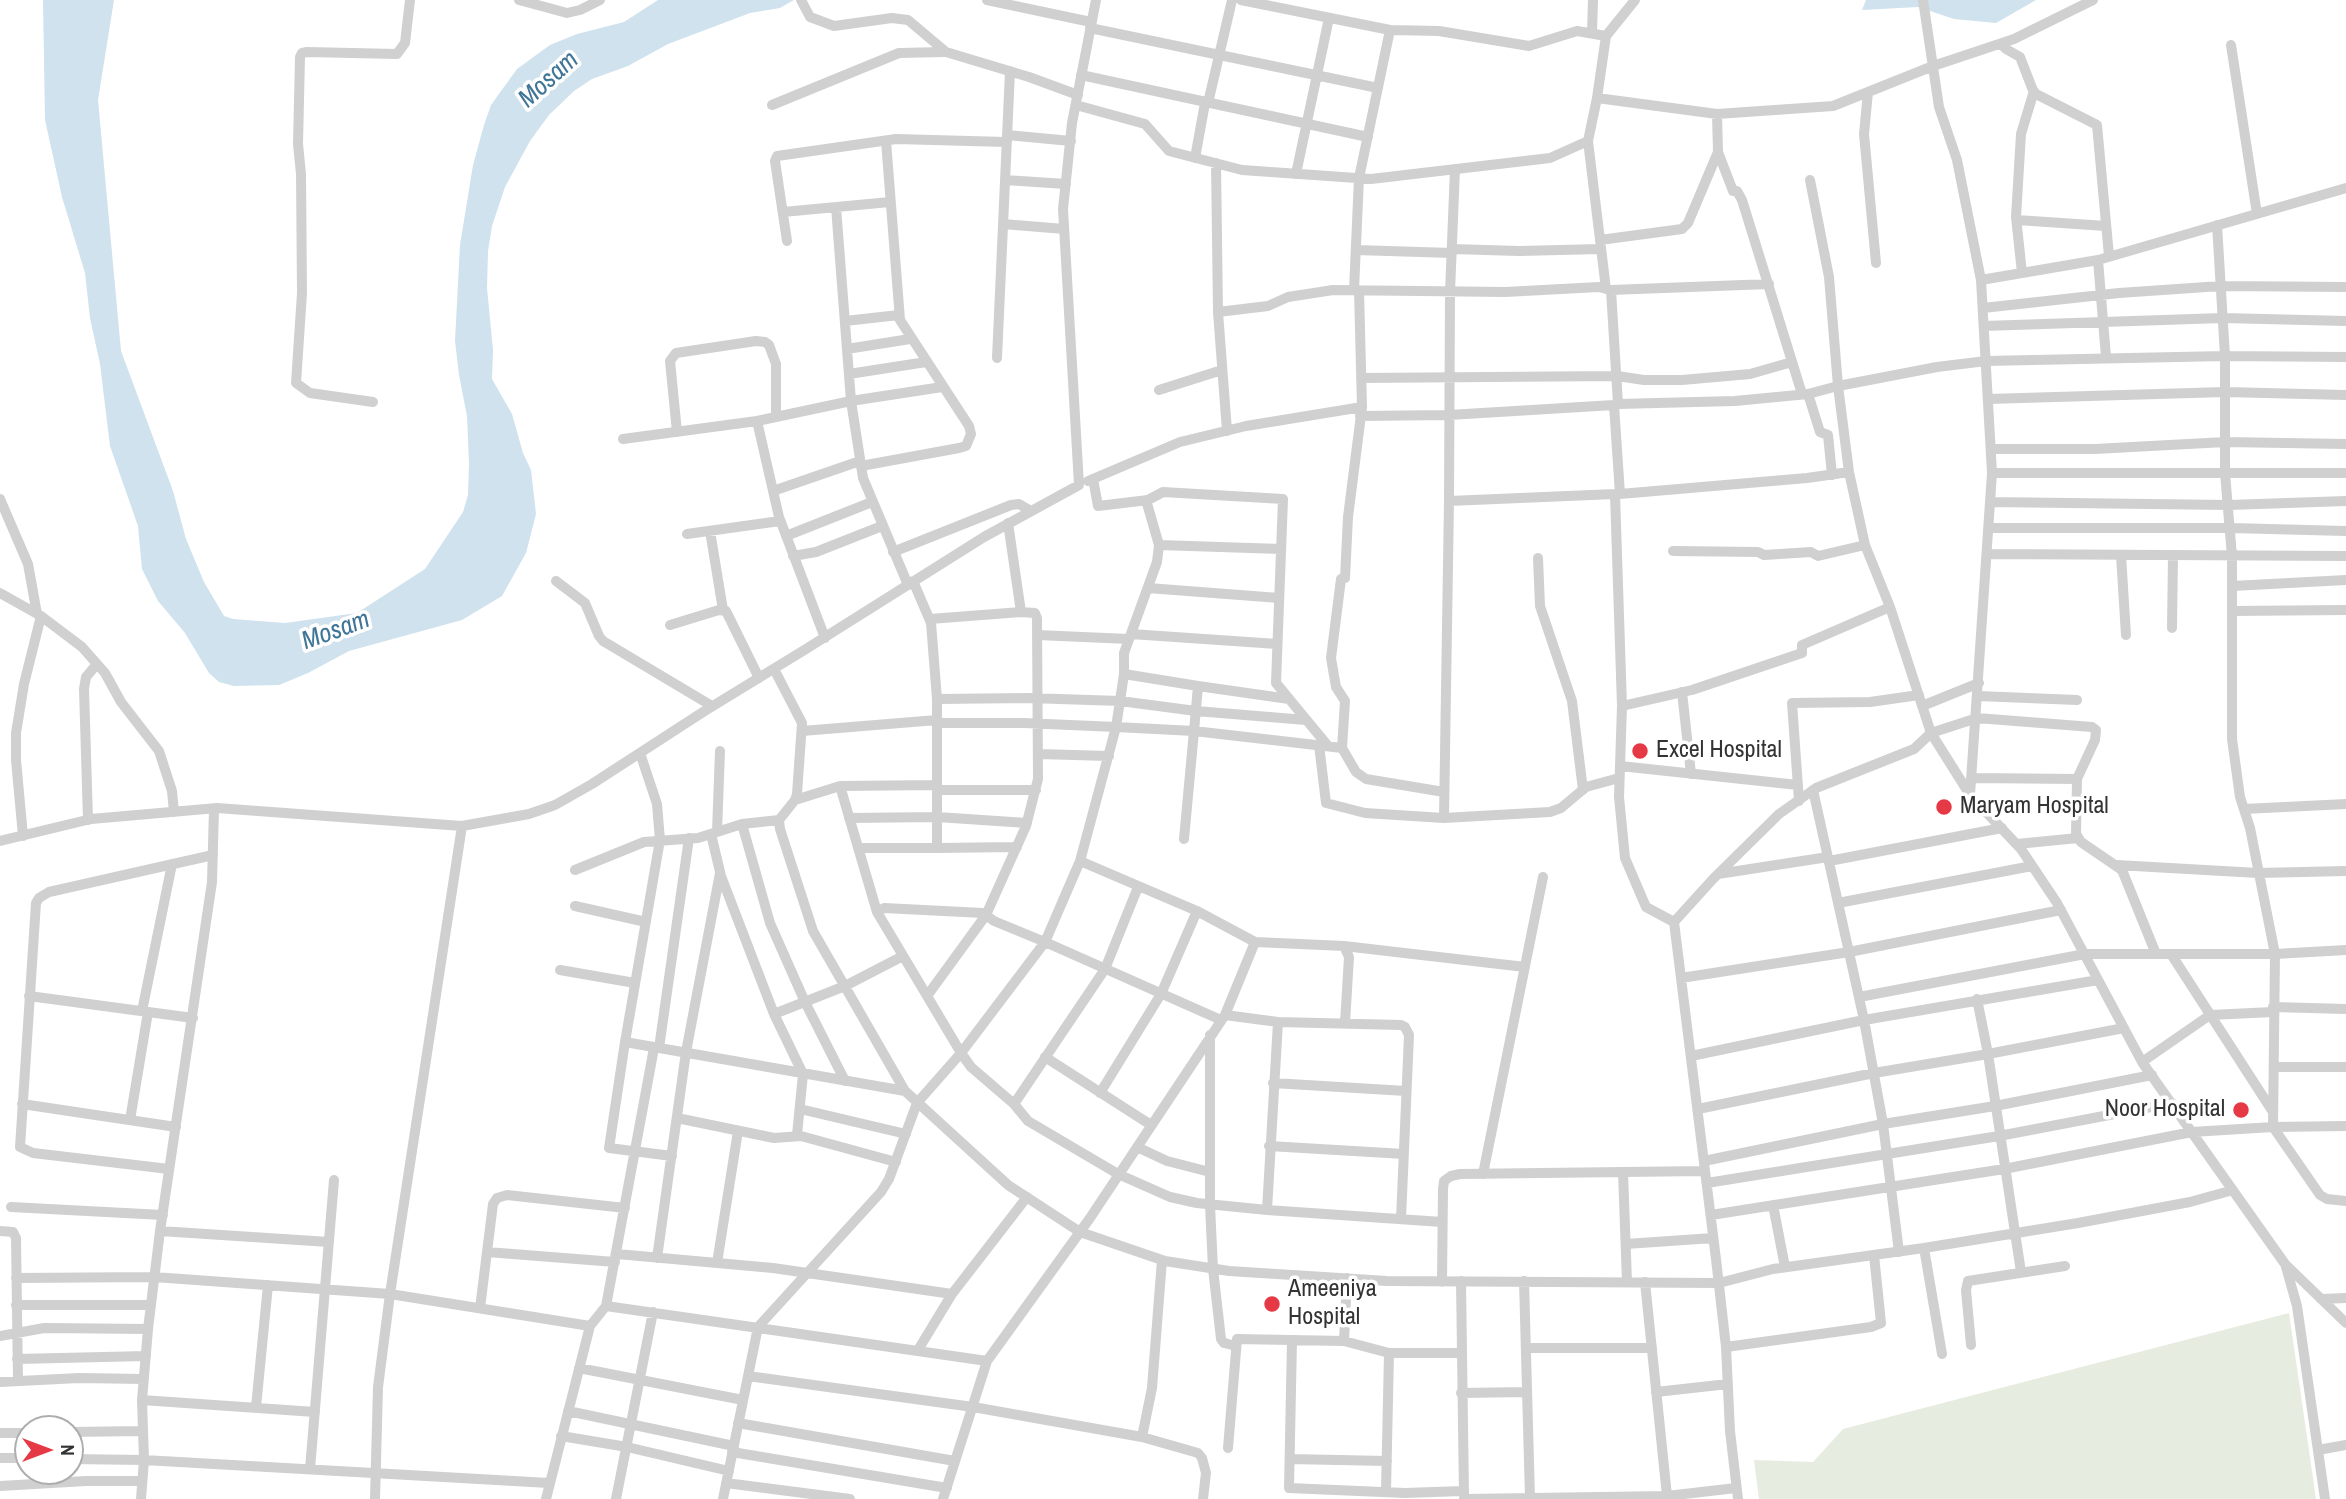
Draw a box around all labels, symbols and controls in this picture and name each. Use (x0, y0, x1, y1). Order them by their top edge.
water label: Mosam (513, 45, 585, 115)
water label: Mosam (298, 604, 374, 658)
place label: Excel Hospital (1656, 737, 1782, 765)
marker: Excel Hospital (1630, 741, 1650, 761)
place label: Maryam Hospital (1960, 793, 2109, 821)
marker: Maryam Hospital (1934, 797, 1954, 817)
place label: Noor Hospital (2105, 1096, 2225, 1124)
marker: Noor Hospital (2231, 1100, 2251, 1120)
place label: Ameeniya Hospital (1288, 1276, 1377, 1332)
marker: Ameeniya Hospital (1262, 1294, 1282, 1314)
north arrow (14, 1415, 84, 1485)
text: N (55, 1444, 81, 1456)

